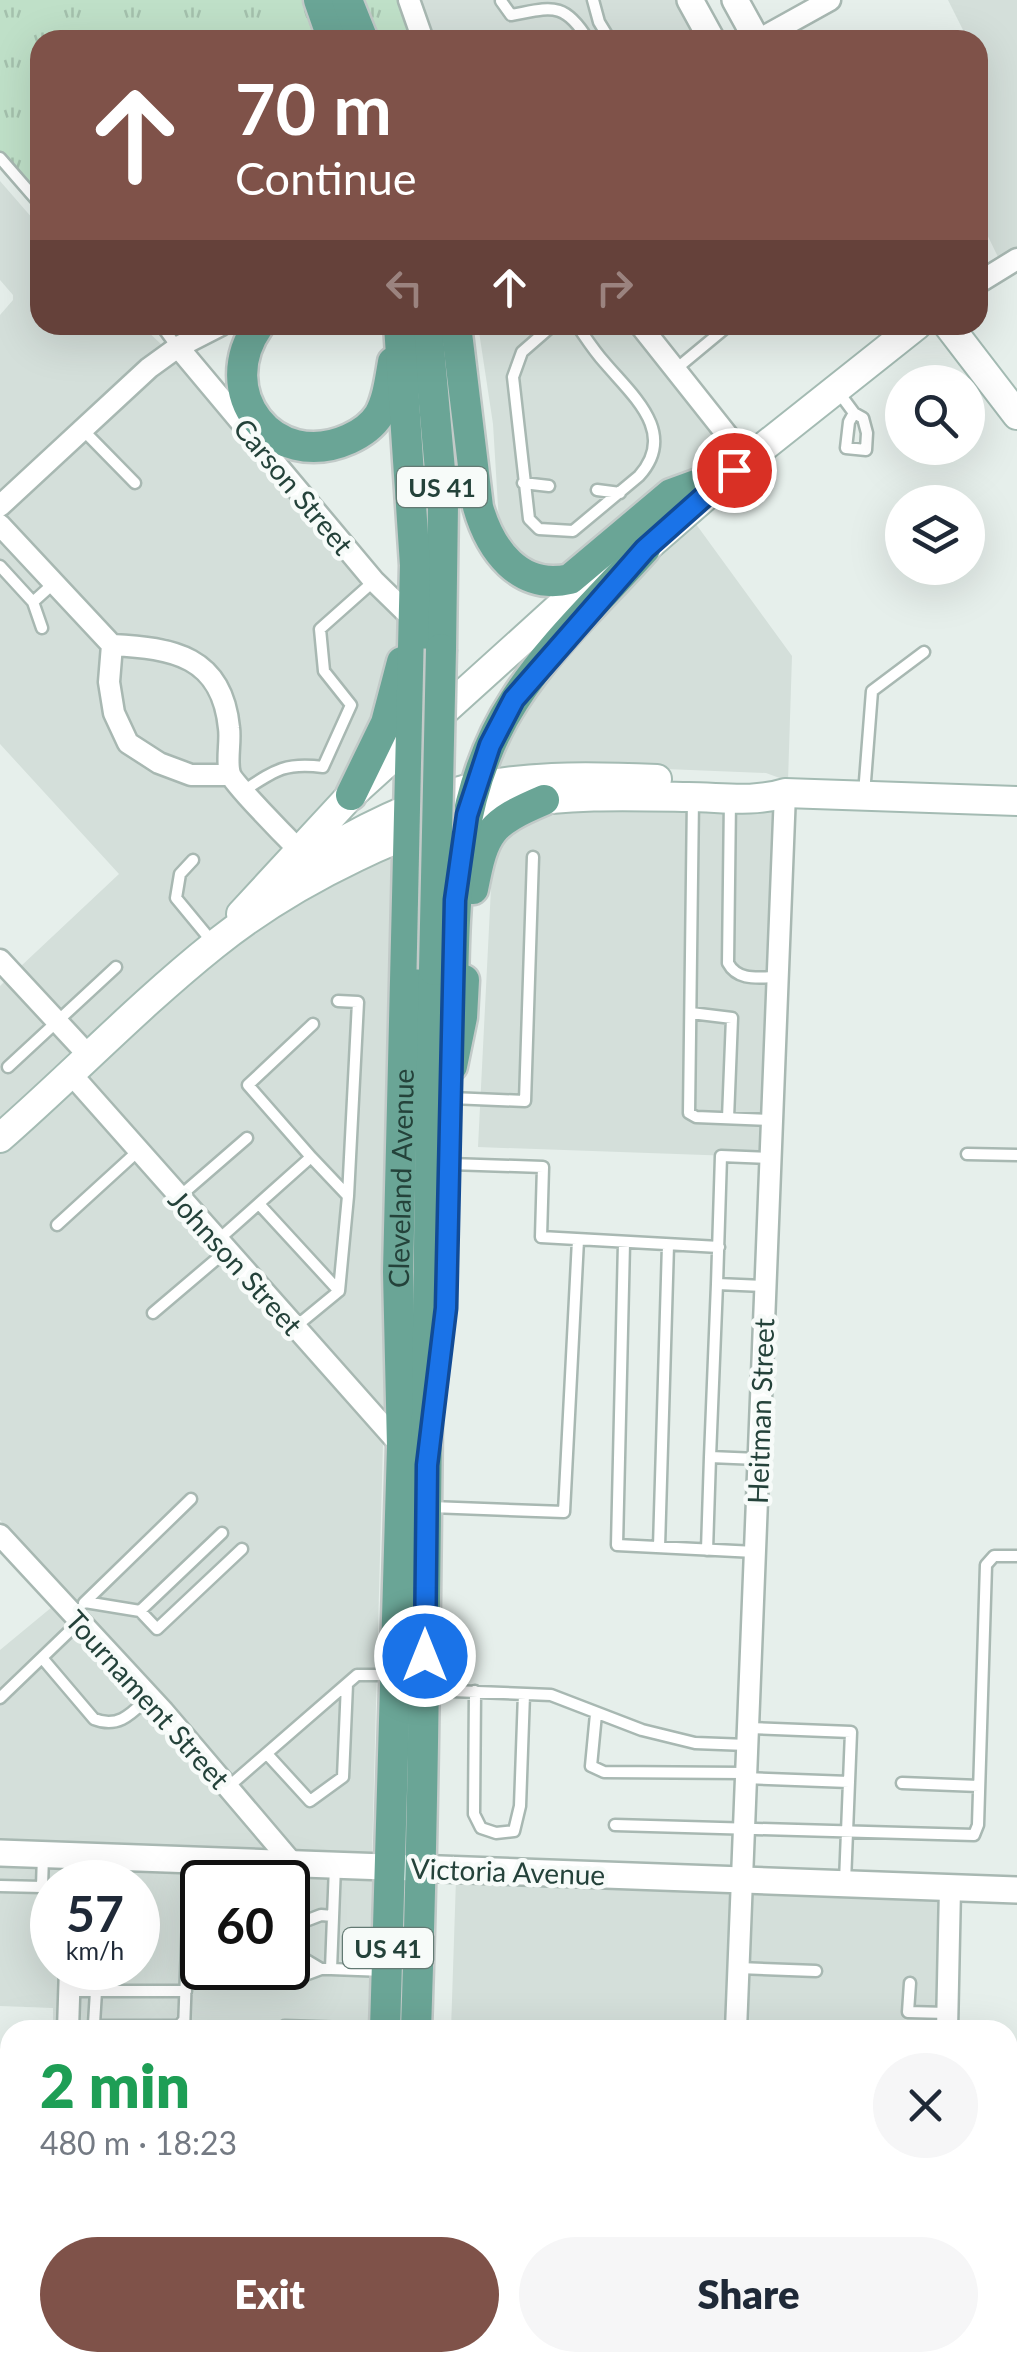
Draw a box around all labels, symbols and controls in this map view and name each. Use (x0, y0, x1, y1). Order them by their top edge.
text: 70 m (235, 66, 392, 150)
icon: ahead (70, 70, 200, 200)
text: Continue (235, 151, 417, 205)
icon: left (377, 260, 432, 315)
icon: ahead (482, 260, 537, 315)
icon: right (587, 260, 642, 315)
map controls (885, 365, 985, 585)
button: search (885, 365, 985, 465)
street label: Carson Street (227, 411, 361, 561)
pin (692, 428, 777, 513)
icon: arrive (707, 443, 762, 498)
road number: US 41 (397, 467, 487, 507)
button: layers (885, 485, 985, 585)
street label: Cleveland Avenue (381, 1068, 420, 1288)
street label: Johnson Street (162, 1183, 310, 1341)
street label: Heitman Street (740, 1317, 780, 1505)
street label: Tournament Street (59, 1603, 237, 1795)
position arrow (373, 1604, 477, 1708)
street label: Victoria Avenue (410, 1851, 606, 1891)
speed limit sign: 60 (180, 1860, 310, 1990)
text: 57 (66, 1883, 124, 1943)
road number: US 41 (343, 1928, 433, 1968)
text: km/h (66, 1935, 124, 1965)
text: 2 min (40, 2049, 190, 2121)
button: close (873, 2053, 978, 2158)
text: 480 m · 18:23 (40, 2123, 237, 2162)
button: Exit (40, 2237, 499, 2352)
button: Share (519, 2237, 978, 2352)

